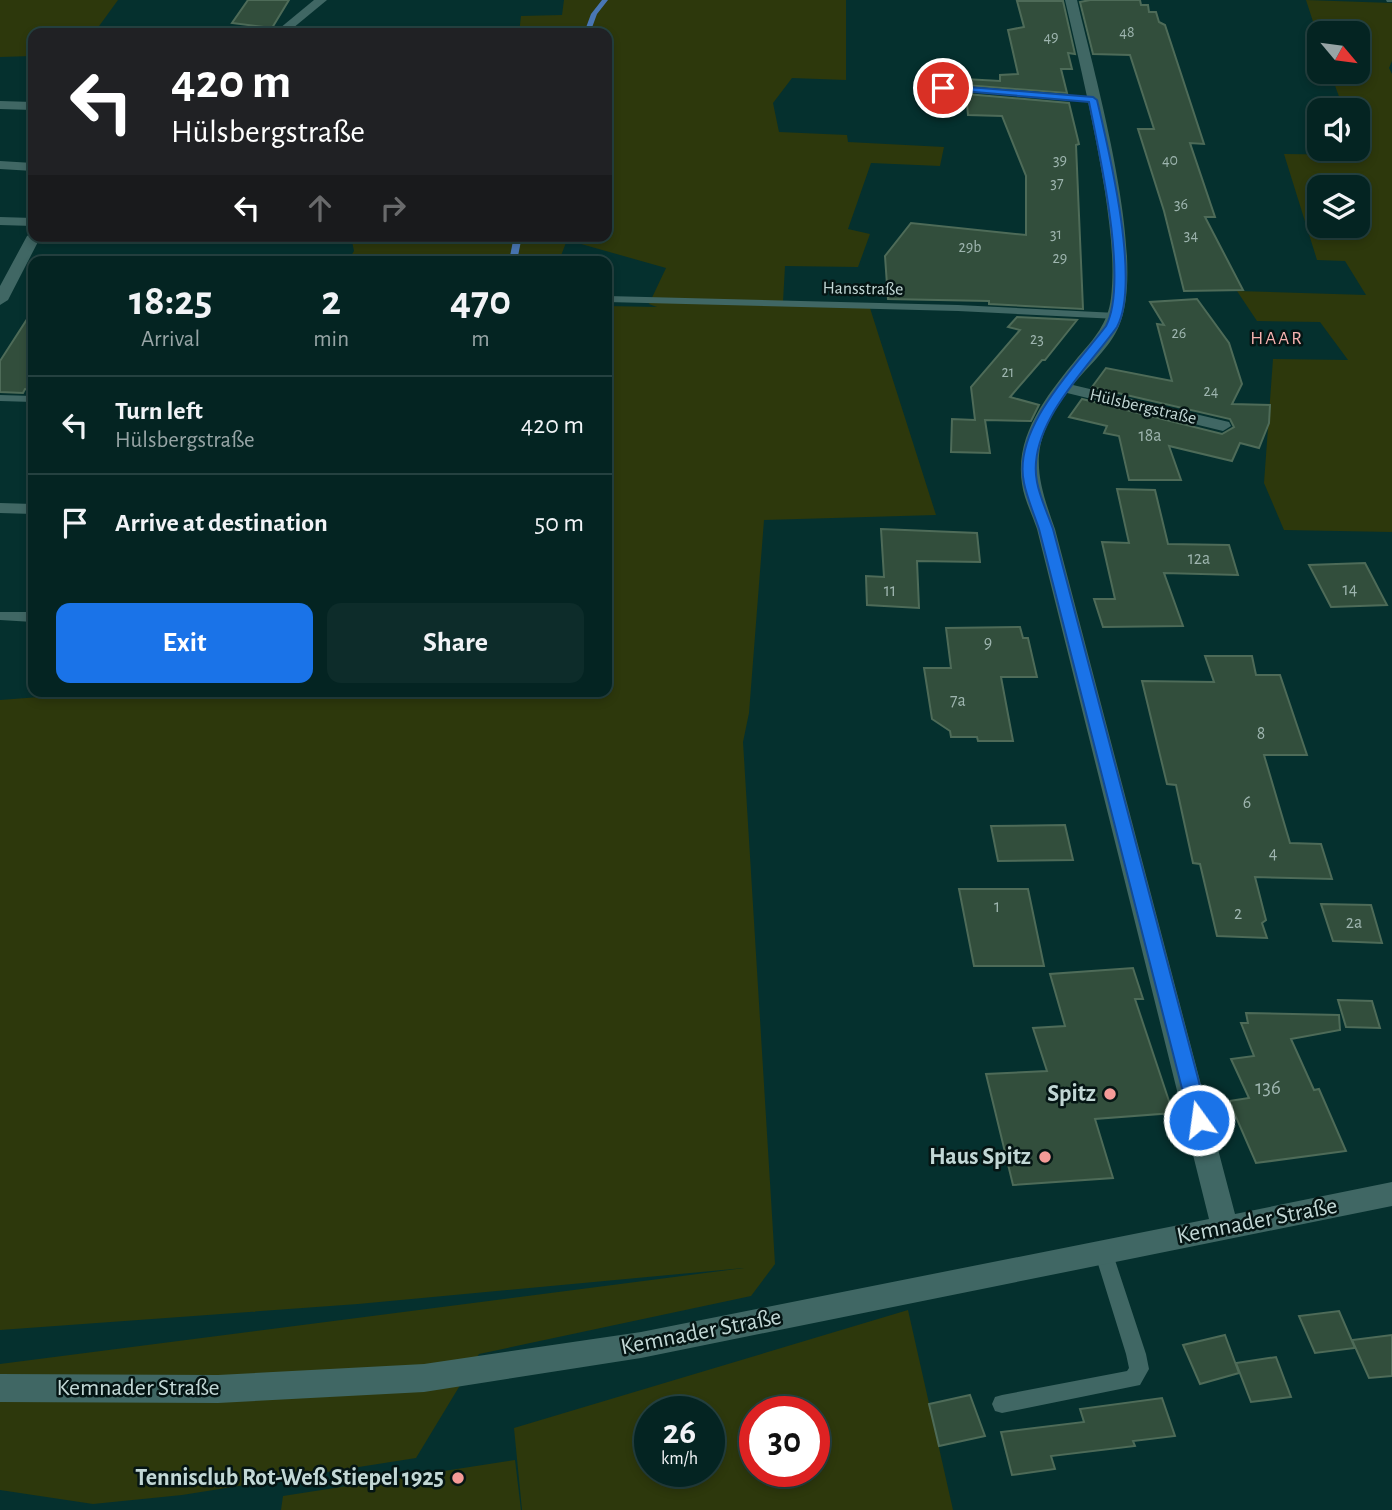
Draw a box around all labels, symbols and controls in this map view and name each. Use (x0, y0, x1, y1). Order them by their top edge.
north arrow (1307, 21, 1370, 84)
map controls (1307, 21, 1370, 238)
house number: 48 (1119, 24, 1135, 40)
house number: 49 (1043, 29, 1059, 45)
icon: left (56, 56, 147, 147)
text: 420 m (171, 58, 291, 107)
pin (913, 58, 973, 118)
icon: arrive (924, 69, 962, 107)
button: sound (1307, 98, 1370, 161)
text: Hülsbergstraße (171, 116, 365, 148)
house number: 39 (1053, 152, 1067, 168)
house number: 40 (1162, 152, 1178, 168)
house number: 37 (1050, 175, 1064, 191)
button: layers (1307, 175, 1370, 238)
icon: left (228, 189, 266, 227)
icon: ahead (301, 189, 339, 227)
icon: right (374, 189, 412, 227)
house number: 36 (1174, 196, 1188, 212)
house number: 31 (1050, 226, 1062, 242)
house number: 34 (1184, 227, 1198, 243)
house number: 29b (958, 239, 982, 255)
house number: 29 (1053, 250, 1067, 266)
street label: Hansstraße (823, 279, 903, 299)
text: 18:25 (129, 280, 212, 322)
text: 2 (321, 280, 341, 322)
text: 470 (450, 280, 511, 322)
house number: 26 (1172, 325, 1186, 341)
text: Arrival (141, 328, 200, 351)
text: min (313, 328, 349, 351)
text: m (471, 328, 490, 351)
district label: HAAR (1250, 329, 1304, 348)
house number: 23 (1030, 331, 1044, 347)
house number: 21 (1002, 364, 1014, 380)
house number: 24 (1204, 383, 1219, 399)
street label: Hülsbergstraße (1088, 386, 1198, 428)
text: Turn left (115, 398, 203, 424)
icon: left (56, 406, 94, 444)
text: 420 m (521, 412, 584, 438)
house number: 18a (1138, 427, 1162, 445)
text: Hülsbergstraße (115, 429, 255, 452)
icon: arrive (56, 504, 94, 542)
text: Arrive at destination (115, 510, 328, 536)
text: 50 m (534, 510, 584, 536)
house number: 12a (1188, 550, 1210, 568)
house number: 14 (1343, 581, 1358, 599)
house number: 11 (884, 582, 896, 600)
button: Exit (56, 603, 313, 683)
button: Share (327, 603, 584, 683)
house number: 9 (984, 634, 992, 652)
house number: 7a (950, 692, 966, 710)
house number: 8 (1257, 725, 1265, 743)
house number: 6 (1243, 794, 1251, 812)
house number: 4 (1269, 845, 1278, 863)
house number: 1 (994, 898, 1000, 916)
house number: 2 (1234, 905, 1242, 923)
house number: 2a (1346, 914, 1362, 932)
house number: 136 (1255, 1077, 1281, 1098)
place label: Spitz (1047, 1082, 1096, 1106)
position arrow (1162, 1083, 1236, 1157)
marker: Spitz (1102, 1086, 1118, 1102)
place label: Haus Spitz (929, 1145, 1031, 1169)
marker: Haus Spitz (1037, 1149, 1053, 1165)
street label: Kemnader Straße (1175, 1194, 1339, 1248)
street label: Kemnader Straße (619, 1305, 783, 1359)
street label: Kemnader Straße (56, 1376, 220, 1400)
speed limit sign: 30 (739, 1396, 830, 1487)
text: 26 (663, 1415, 696, 1450)
text: km/h (661, 1450, 698, 1468)
place label: Tennisclub Rot-Weß Stiepel 1925 (135, 1466, 444, 1490)
marker: Tennisclub Rot-Weß Stiepel 1925 (450, 1470, 466, 1486)

